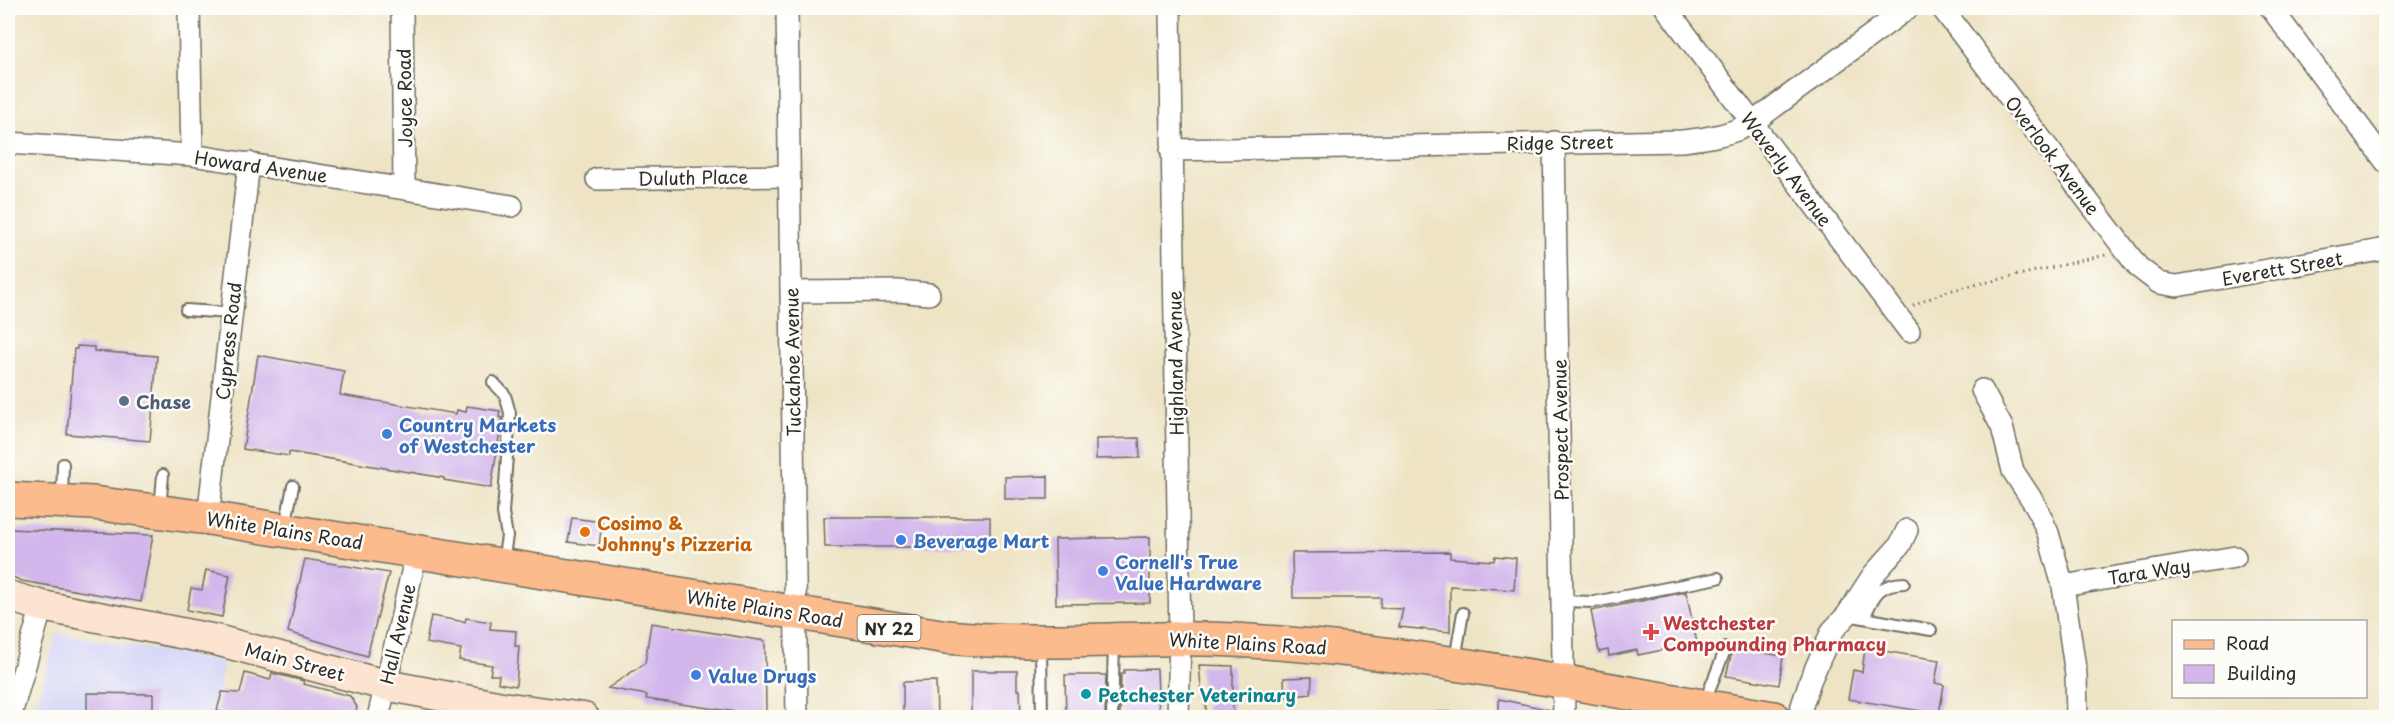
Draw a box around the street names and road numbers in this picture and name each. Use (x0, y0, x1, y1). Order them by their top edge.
street label: Joyce Road (390, 48, 418, 148)
street label: Overlook Avenue (1999, 90, 2107, 220)
street label: Waverly Avenue (1735, 106, 1839, 232)
street label: Ridge Street (1506, 128, 1614, 156)
street label: Howard Avenue (193, 143, 329, 189)
street label: Duluth Place (638, 163, 749, 191)
street label: Everett Street (2220, 244, 2344, 292)
street label: Cypress Road (208, 281, 248, 401)
street label: Tuckahoe Avenue (777, 287, 807, 437)
street label: Highland Avenue (1160, 290, 1190, 436)
street label: Prospect Avenue (1545, 359, 1575, 501)
street label: White Plains Road (205, 504, 365, 556)
street label: Tara Way (2106, 551, 2192, 591)
street label: Hall Avenue (372, 581, 422, 687)
street label: White Plains Road (685, 582, 845, 634)
road number: NY 22 (858, 615, 920, 641)
street label: White Plains Road (1168, 625, 1328, 661)
street label: Main Street (242, 635, 348, 687)

